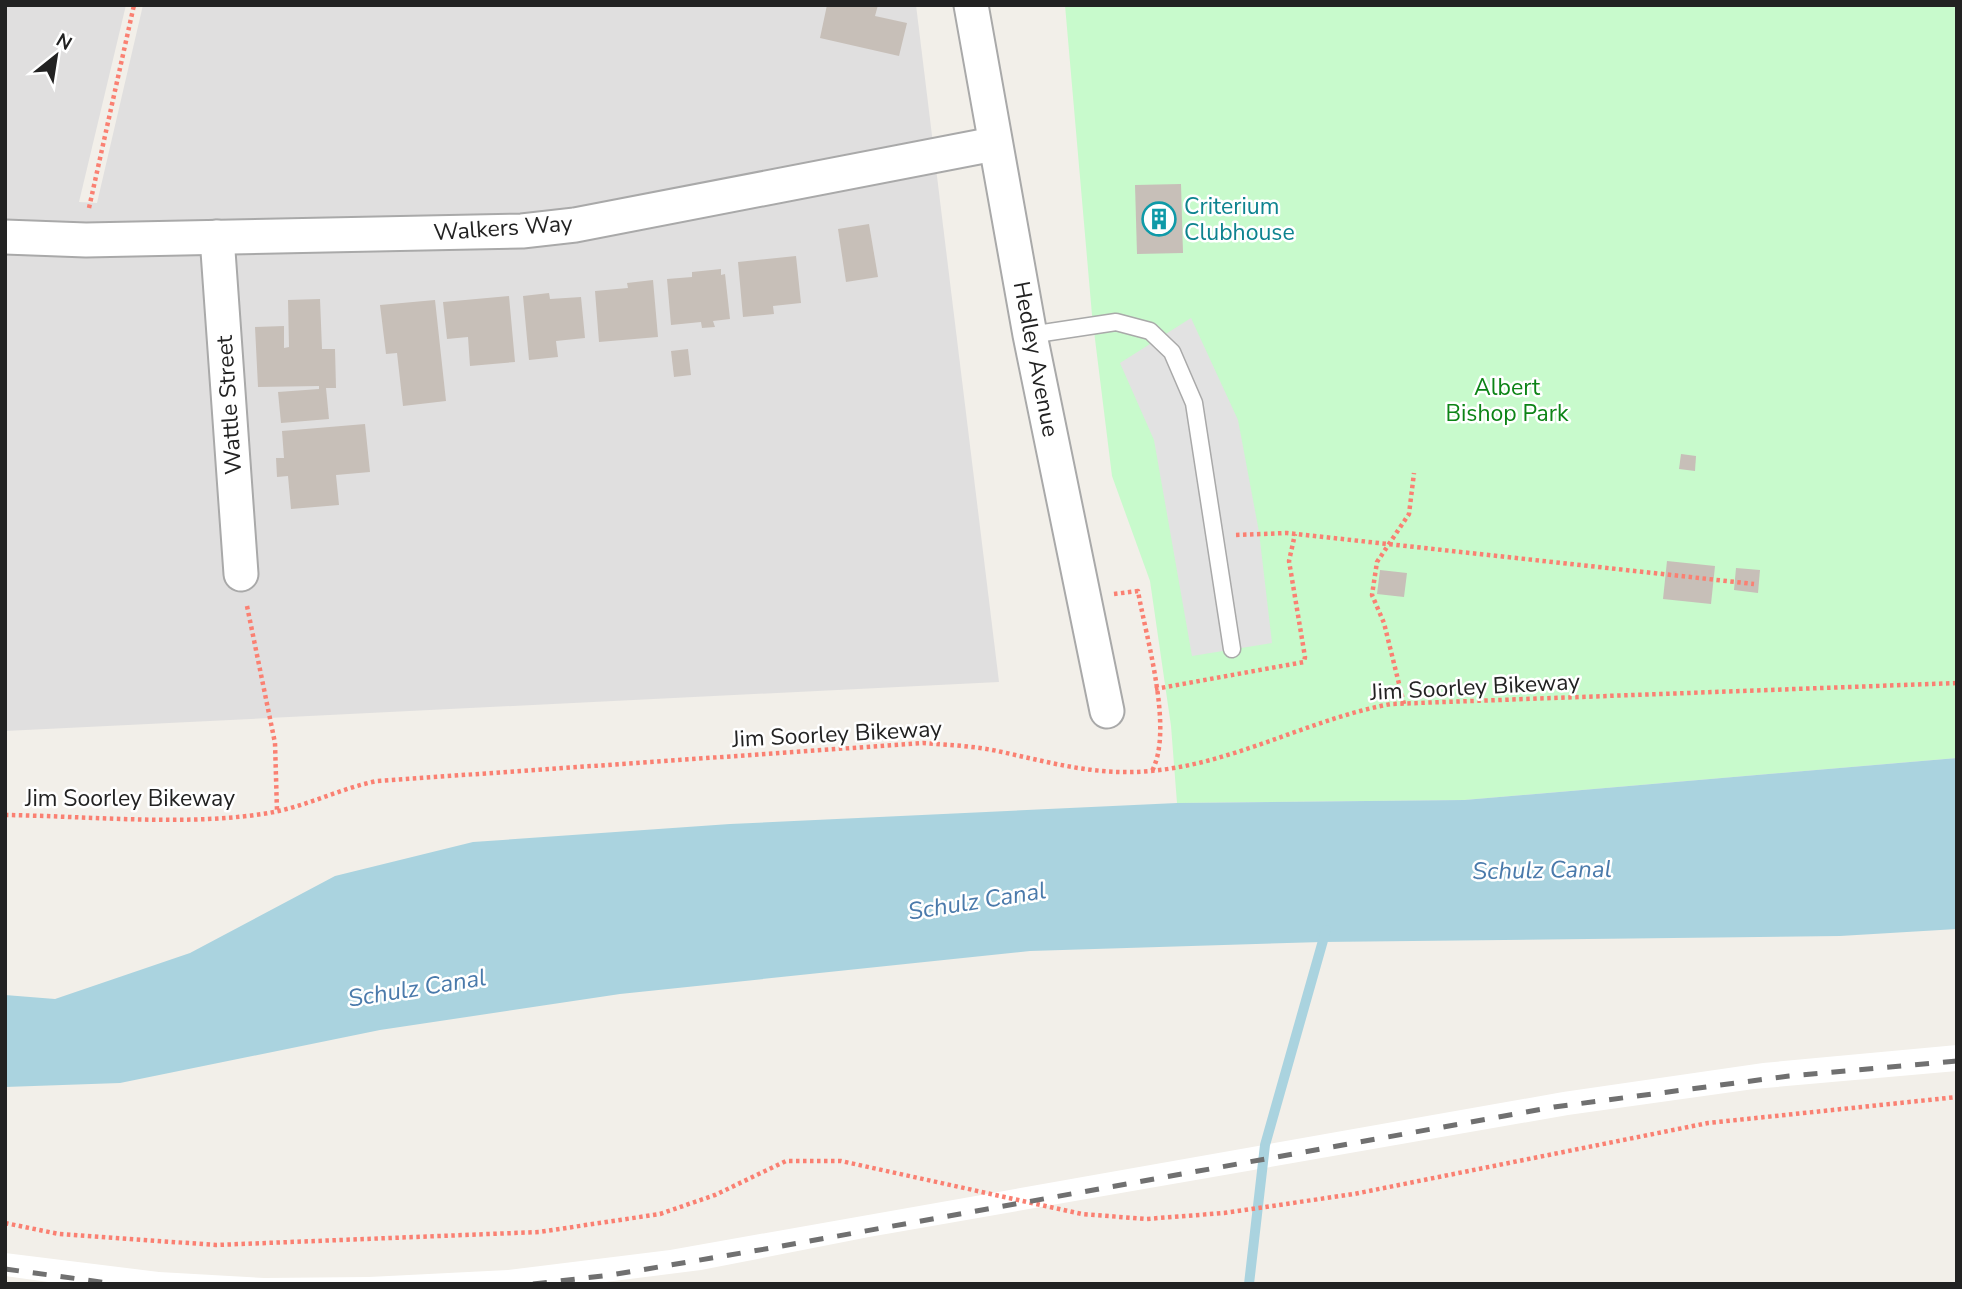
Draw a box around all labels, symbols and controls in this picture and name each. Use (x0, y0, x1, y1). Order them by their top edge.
north arrow (21, 21, 91, 91)
text: N (51, 27, 77, 57)
place label: Criterium Clubhouse (1184, 191, 1295, 248)
building icon: Criterium Clubhouse (1140, 200, 1178, 238)
street label: Walkers Way (432, 208, 574, 248)
street label: Hedley Avenue (1006, 279, 1066, 439)
street label: Wattle Street (209, 333, 249, 476)
park label: Albert Bishop Park (1445, 372, 1569, 429)
street label: Jim Soorley Bikeway (1368, 666, 1581, 708)
street label: Jim Soorley Bikeway (730, 713, 943, 755)
street label: Jim Soorley Bikeway (24, 783, 235, 814)
water label: Schulz Canal (1472, 853, 1612, 887)
water label: Schulz Canal (906, 874, 1048, 928)
water label: Schulz Canal (346, 961, 488, 1015)

